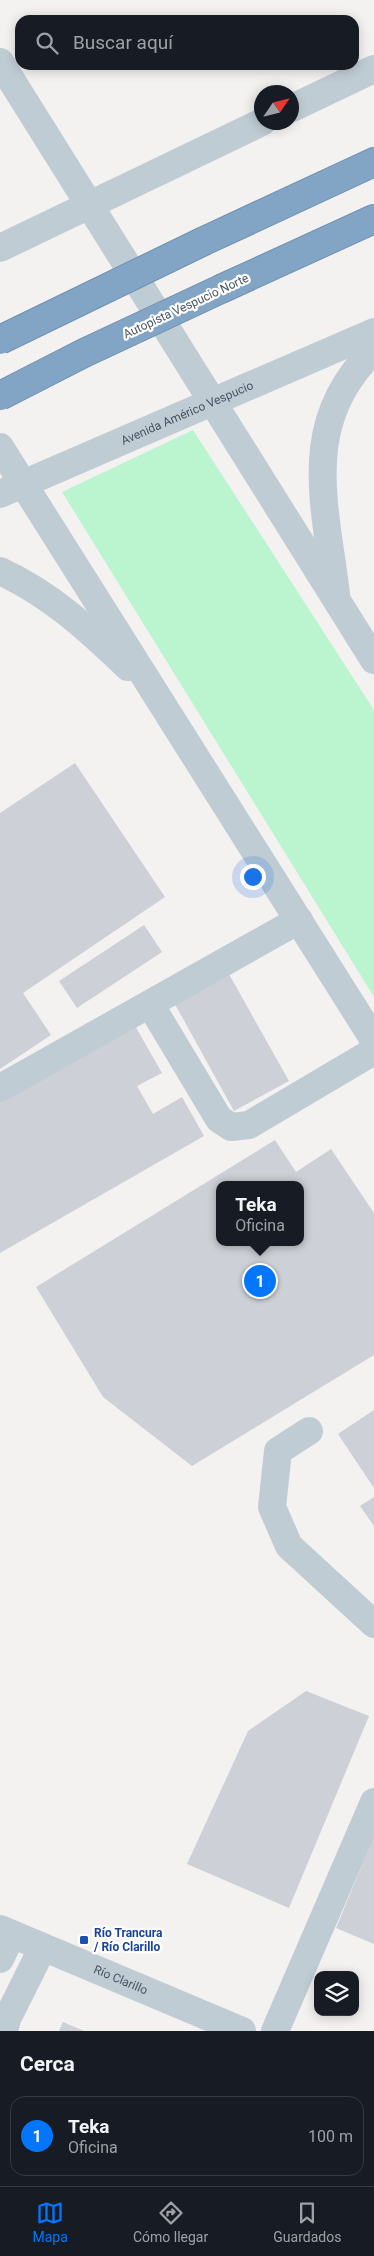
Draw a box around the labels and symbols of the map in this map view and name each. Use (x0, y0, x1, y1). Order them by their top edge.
north arrow (254, 85, 299, 130)
street label: Autopista Vespucio Norte (121, 271, 251, 341)
street label: Avenida Américo Vespucio (119, 378, 256, 448)
your location (240, 864, 266, 890)
pin: 1 (244, 1262, 276, 1300)
place label: Río Trancura / Río Clarillo (93, 1926, 163, 1954)
marker: Río Trancura / Río Clarillo (78, 1934, 90, 1946)
street label: Río Clarillo (92, 1962, 150, 1997)

